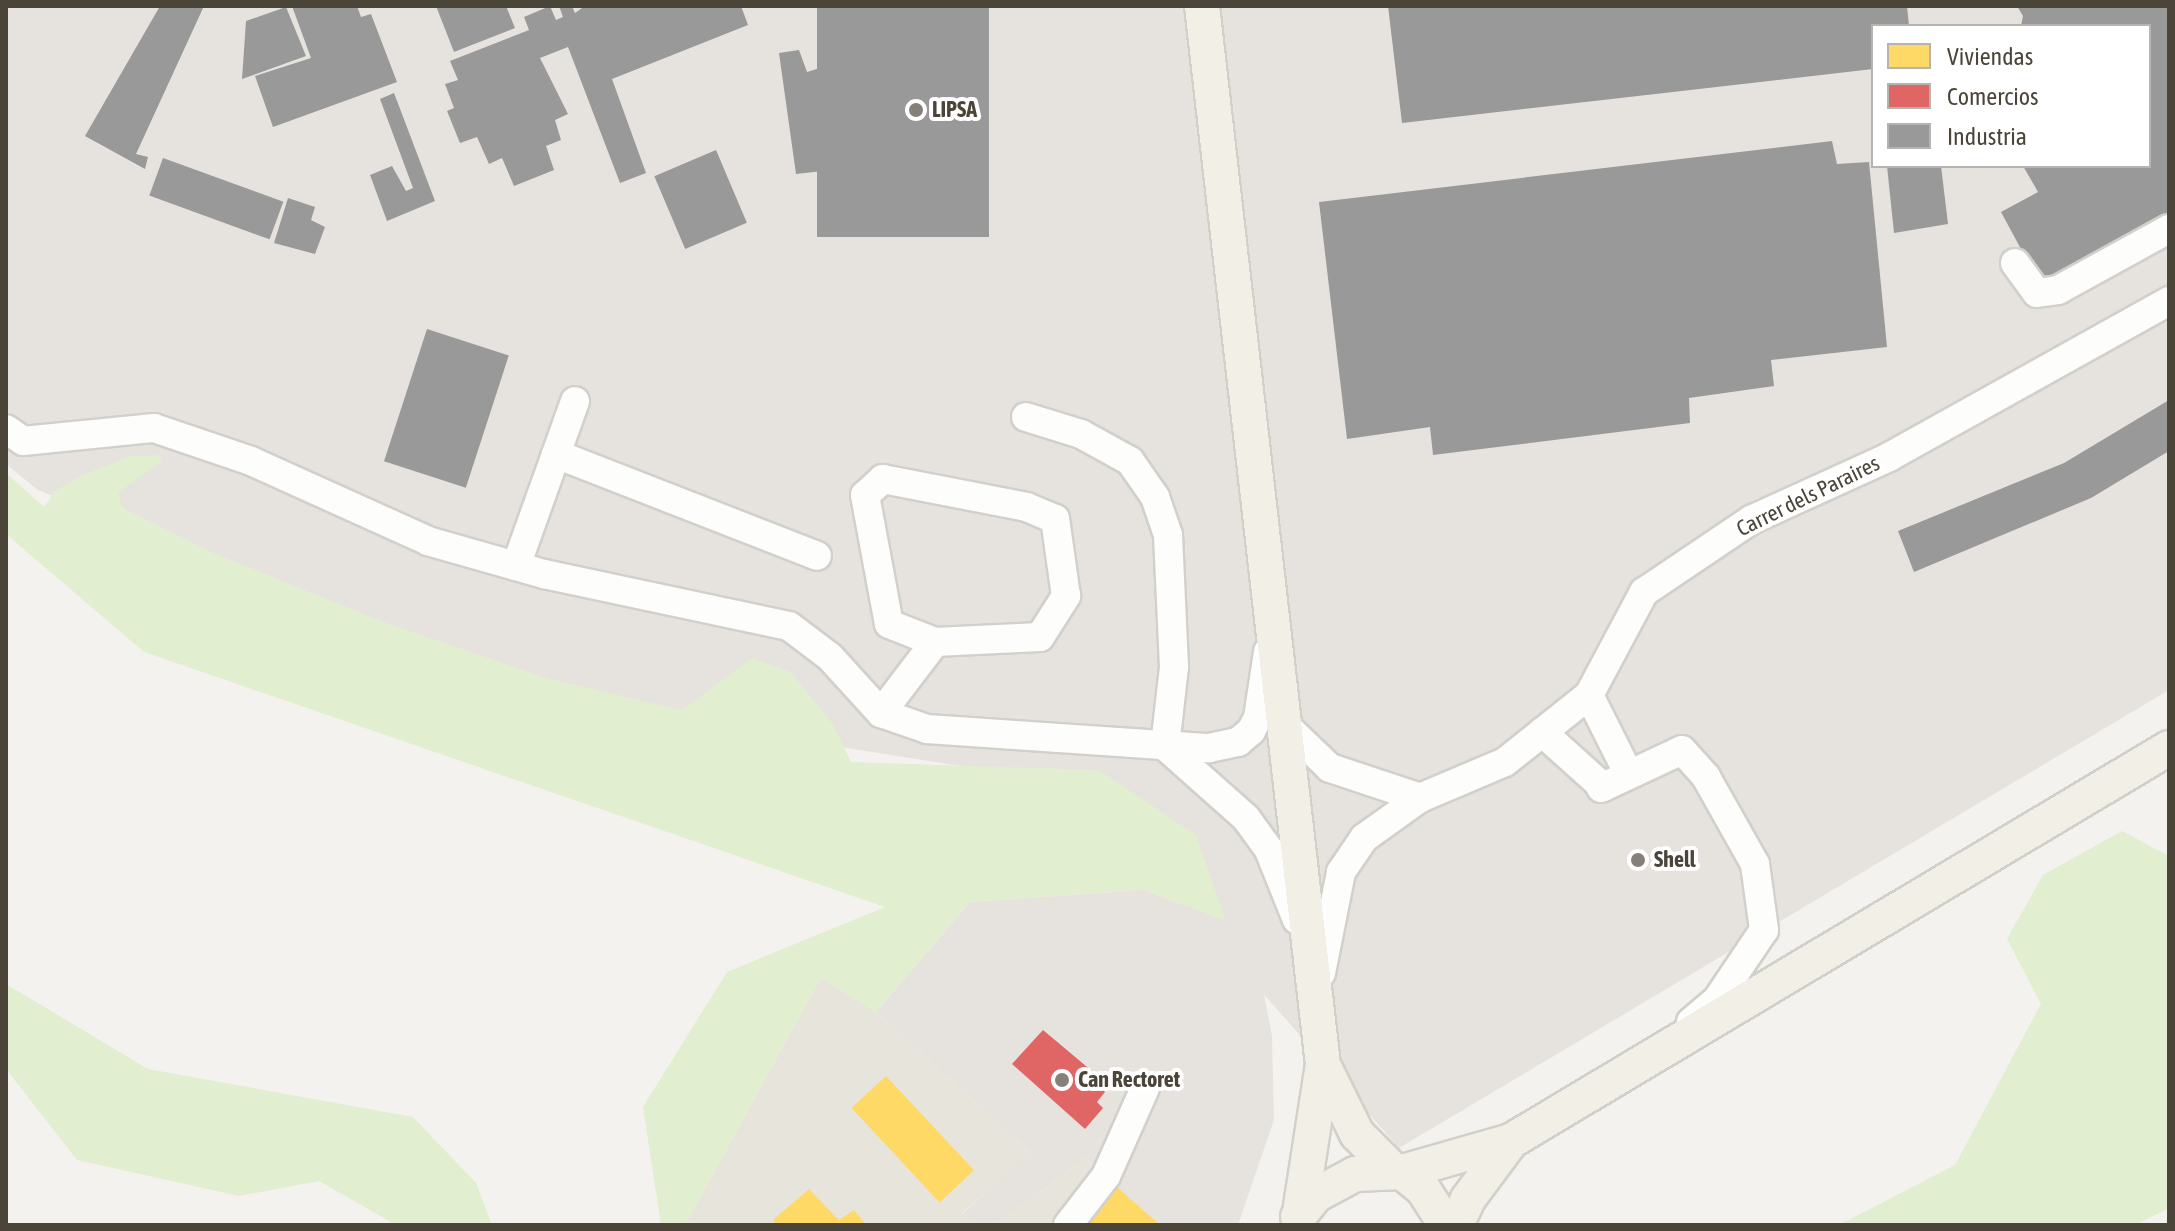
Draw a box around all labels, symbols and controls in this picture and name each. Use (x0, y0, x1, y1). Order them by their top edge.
legend (1871, 24, 2151, 168)
text: Viviendas (1947, 43, 2033, 70)
text: Comercios (1947, 83, 2039, 110)
place label: LIPSA (932, 97, 977, 123)
marker: LIPSA (907, 101, 925, 119)
text: Industria (1947, 123, 2027, 150)
street label: Carrer dels Paraires (1732, 450, 1884, 542)
place label: Shell (1654, 847, 1696, 873)
marker: Shell (1629, 851, 1647, 869)
place label: Can Rectoret (1078, 1067, 1180, 1093)
marker: Can Rectoret (1053, 1071, 1071, 1089)

